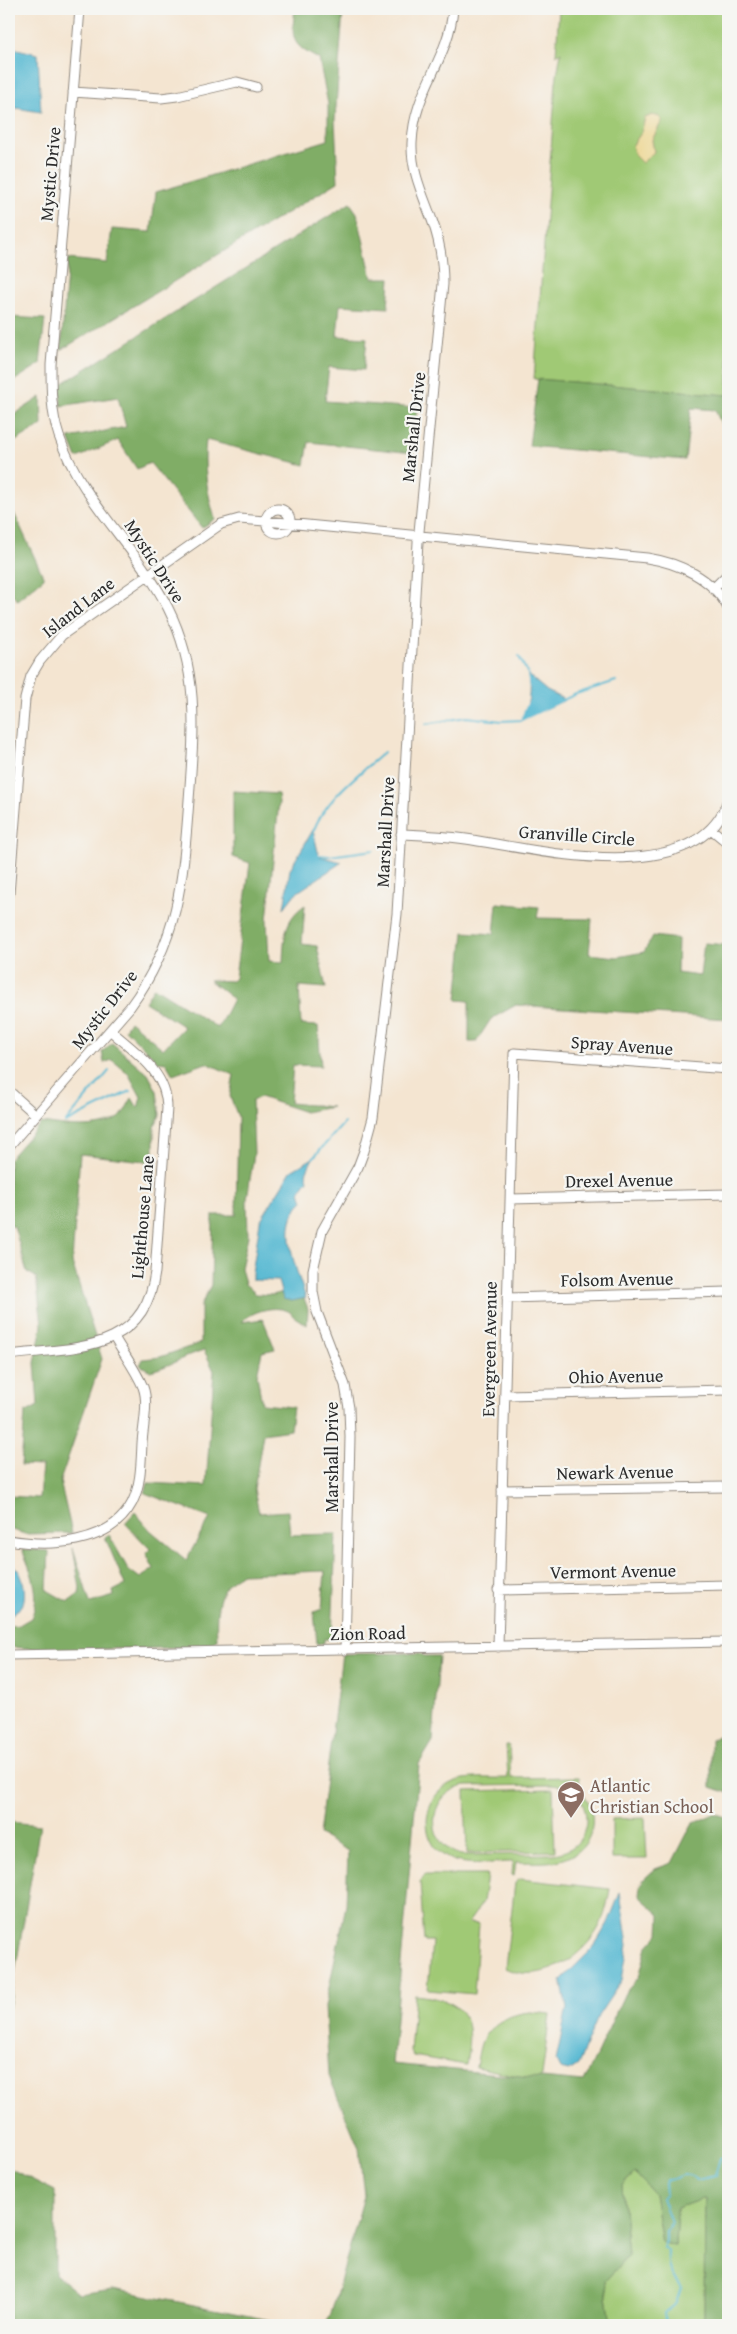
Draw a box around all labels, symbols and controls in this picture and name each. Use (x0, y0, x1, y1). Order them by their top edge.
street label: Mystic Drive (32, 126, 68, 222)
street label: Marshall Drive (394, 370, 432, 484)
street label: Mystic Drive (118, 514, 192, 608)
street label: Island Lane (36, 570, 120, 644)
street label: Marshall Drive (369, 776, 401, 888)
street label: Granville Circle (518, 817, 636, 853)
street label: Mystic Drive (64, 963, 144, 1055)
street label: Spray Avenue (570, 1028, 674, 1062)
street label: Lighthouse Lane (123, 1154, 161, 1280)
street label: Drexel Avenue (565, 1166, 673, 1194)
street label: Folsom Avenue (560, 1265, 674, 1293)
street label: Evergreen Avenue (474, 1281, 504, 1417)
street label: Ohio Avenue (568, 1362, 664, 1390)
street label: Marshall Drive (318, 1402, 345, 1512)
street label: Newark Avenue (556, 1457, 674, 1487)
street label: Vermont Avenue (550, 1556, 676, 1586)
street label: Zion Road (330, 1619, 406, 1647)
place label: Atlantic Christian School (590, 1772, 714, 1820)
school or university icon: Atlantic Christian School (556, 1780, 586, 1819)

